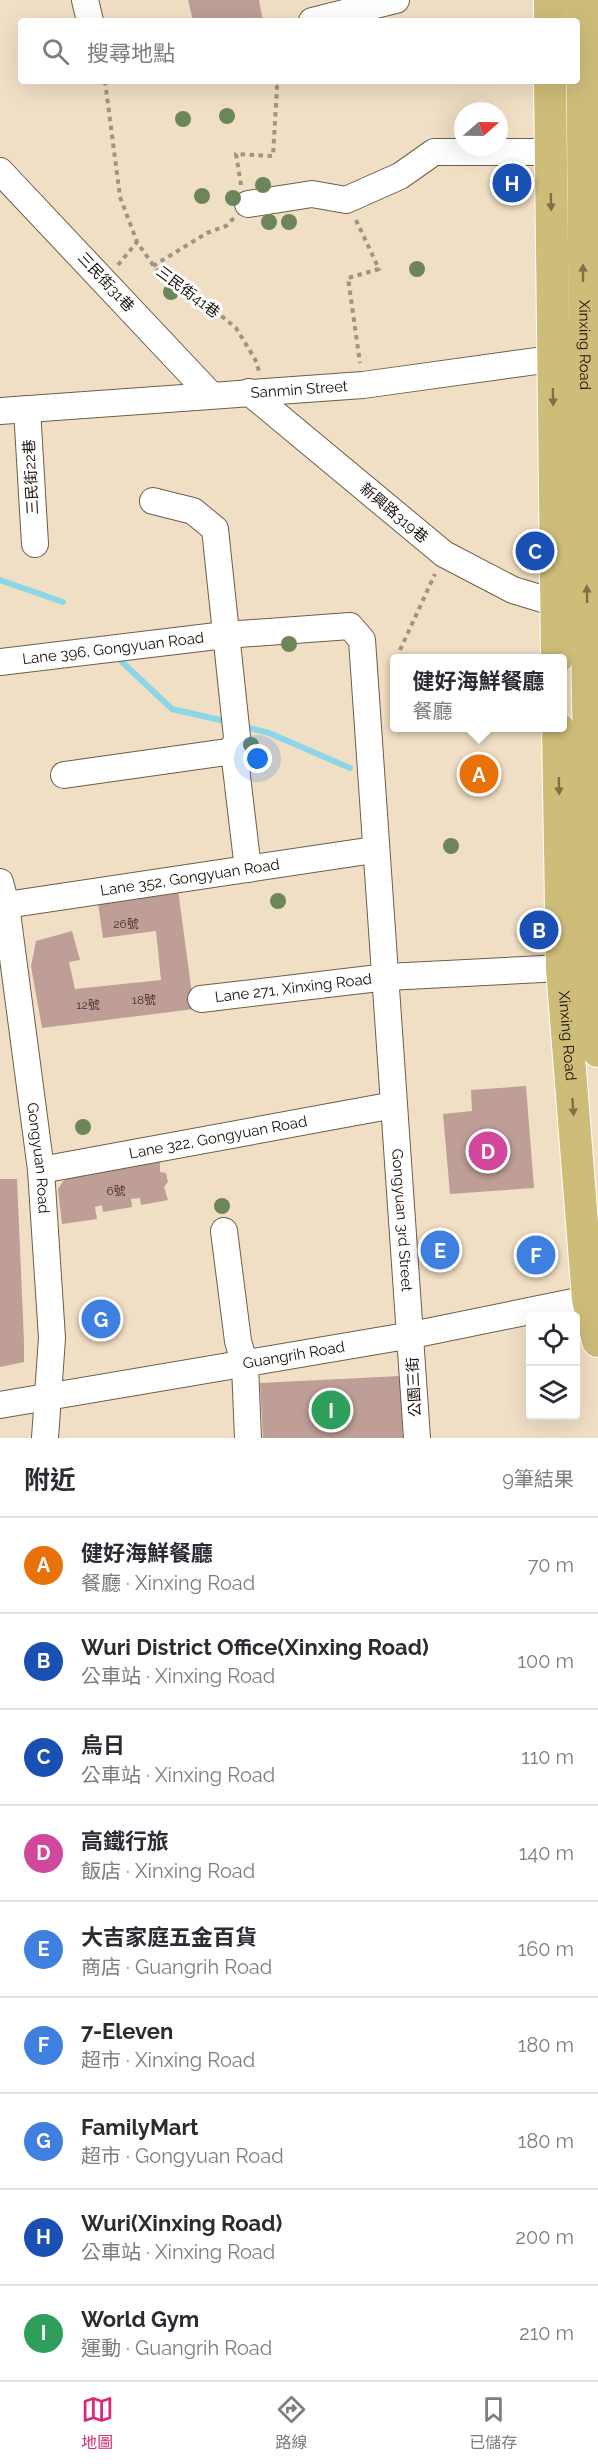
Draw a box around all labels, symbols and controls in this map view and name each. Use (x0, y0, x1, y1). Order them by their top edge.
search box (18, 18, 580, 84)
icon: search (39, 35, 72, 68)
text: 搜尋地點 (87, 40, 175, 66)
north arrow (454, 102, 508, 156)
pin: H (492, 160, 532, 206)
one-way arrow (546, 193, 556, 212)
street label: 三民街31巷 (74, 249, 138, 315)
street label: 三民街41巷 (153, 262, 223, 322)
one-way arrow (578, 263, 588, 282)
street label: Xinxing Road (575, 300, 594, 390)
street label: Sanmin Street (250, 377, 348, 402)
one-way arrow (548, 388, 558, 407)
street label: 三民街22巷 (20, 439, 42, 515)
street label: 新興路319巷 (356, 479, 432, 547)
pin: C (516, 528, 554, 574)
one-way arrow (582, 584, 592, 603)
street label: Lane 396, Gongyuan Road (21, 629, 205, 668)
popup (390, 654, 567, 732)
text: 健好海鮮餐廳 (412, 668, 545, 694)
text: 餐廳 (412, 699, 452, 723)
your location (243, 744, 272, 773)
pin: A (460, 752, 498, 796)
one-way arrow (554, 776, 564, 795)
street label: Lane 352, Gongyuan Road (99, 855, 281, 900)
pin: B (520, 908, 558, 952)
house number: 26號 (113, 917, 139, 931)
street label: Lane 271, Xinxing Road (214, 970, 373, 1006)
street label: Xinxing Road (555, 990, 580, 1081)
house number: 18號 (132, 993, 156, 1007)
house number: 12號 (76, 998, 100, 1012)
one-way arrow (568, 1097, 577, 1116)
street label: Gongyuan Road (23, 1102, 53, 1214)
street label: Lane 322, Gongyuan Road (127, 1112, 309, 1163)
pin: D (468, 1128, 508, 1174)
street label: Gongyuan 3rd Street (388, 1148, 416, 1292)
house number: 6號 (106, 1184, 126, 1198)
pin: E (420, 1228, 460, 1272)
pin: F (516, 1232, 556, 1278)
pin: G (82, 1296, 120, 1342)
map controls (526, 1312, 580, 1420)
button: locate (526, 1312, 580, 1366)
street label: Guangrih Road (241, 1338, 346, 1373)
street label: 公園三街 (403, 1357, 425, 1417)
button: layers (526, 1366, 580, 1420)
pin: I (312, 1388, 350, 1432)
text: 附近 (24, 1465, 76, 1495)
text: 9筆結果 (502, 1467, 574, 1491)
text: 健好海鮮餐廳 (81, 1540, 213, 1566)
text: A (37, 1553, 50, 1577)
text: 70 m (528, 1553, 574, 1577)
text: 餐廳 · Xinxing Road (81, 1571, 255, 1595)
text: Wuri District Office(Xinxing Road) (81, 1634, 429, 1660)
text: B (37, 1649, 50, 1673)
text: 100 m (517, 1649, 574, 1673)
text: 公車站 · Xinxing Road (81, 1664, 275, 1688)
text: 烏日 (81, 1732, 125, 1758)
text: C (37, 1745, 50, 1769)
text: 110 m (521, 1745, 574, 1769)
text: 公車站 · Xinxing Road (81, 1763, 275, 1787)
text: 高鐵行旅 (81, 1828, 169, 1854)
text: D (36, 1841, 51, 1865)
text: 140 m (519, 1841, 574, 1865)
text: 飯店 · Xinxing Road (81, 1859, 255, 1883)
text: 大吉家庭五金百貨 (81, 1924, 257, 1950)
text: E (37, 1937, 50, 1961)
text: 160 m (518, 1937, 574, 1961)
text: 商店 · Guangrih Road (81, 1955, 272, 1979)
text: 7-Eleven (81, 2018, 173, 2044)
text: F (38, 2033, 49, 2057)
text: 180 m (518, 2033, 574, 2057)
text: 超市 · Xinxing Road (81, 2048, 255, 2072)
text: FamilyMart (81, 2114, 198, 2140)
text: G (36, 2129, 51, 2153)
text: 180 m (518, 2129, 574, 2153)
text: 超市 · Gongyuan Road (81, 2144, 284, 2168)
text: Wuri(Xinxing Road) (81, 2210, 282, 2236)
text: H (36, 2225, 51, 2249)
text: 200 m (516, 2225, 574, 2249)
text: 公車站 · Xinxing Road (81, 2240, 275, 2264)
text: World Gym (81, 2306, 199, 2332)
text: I (41, 2321, 46, 2345)
text: 210 m (519, 2321, 574, 2345)
text: 運動 · Guangrih Road (81, 2336, 272, 2360)
tab: 地圖 (81, 2393, 114, 2453)
tab: 路線 (275, 2393, 308, 2453)
tab: 已儲存 (469, 2393, 517, 2453)

